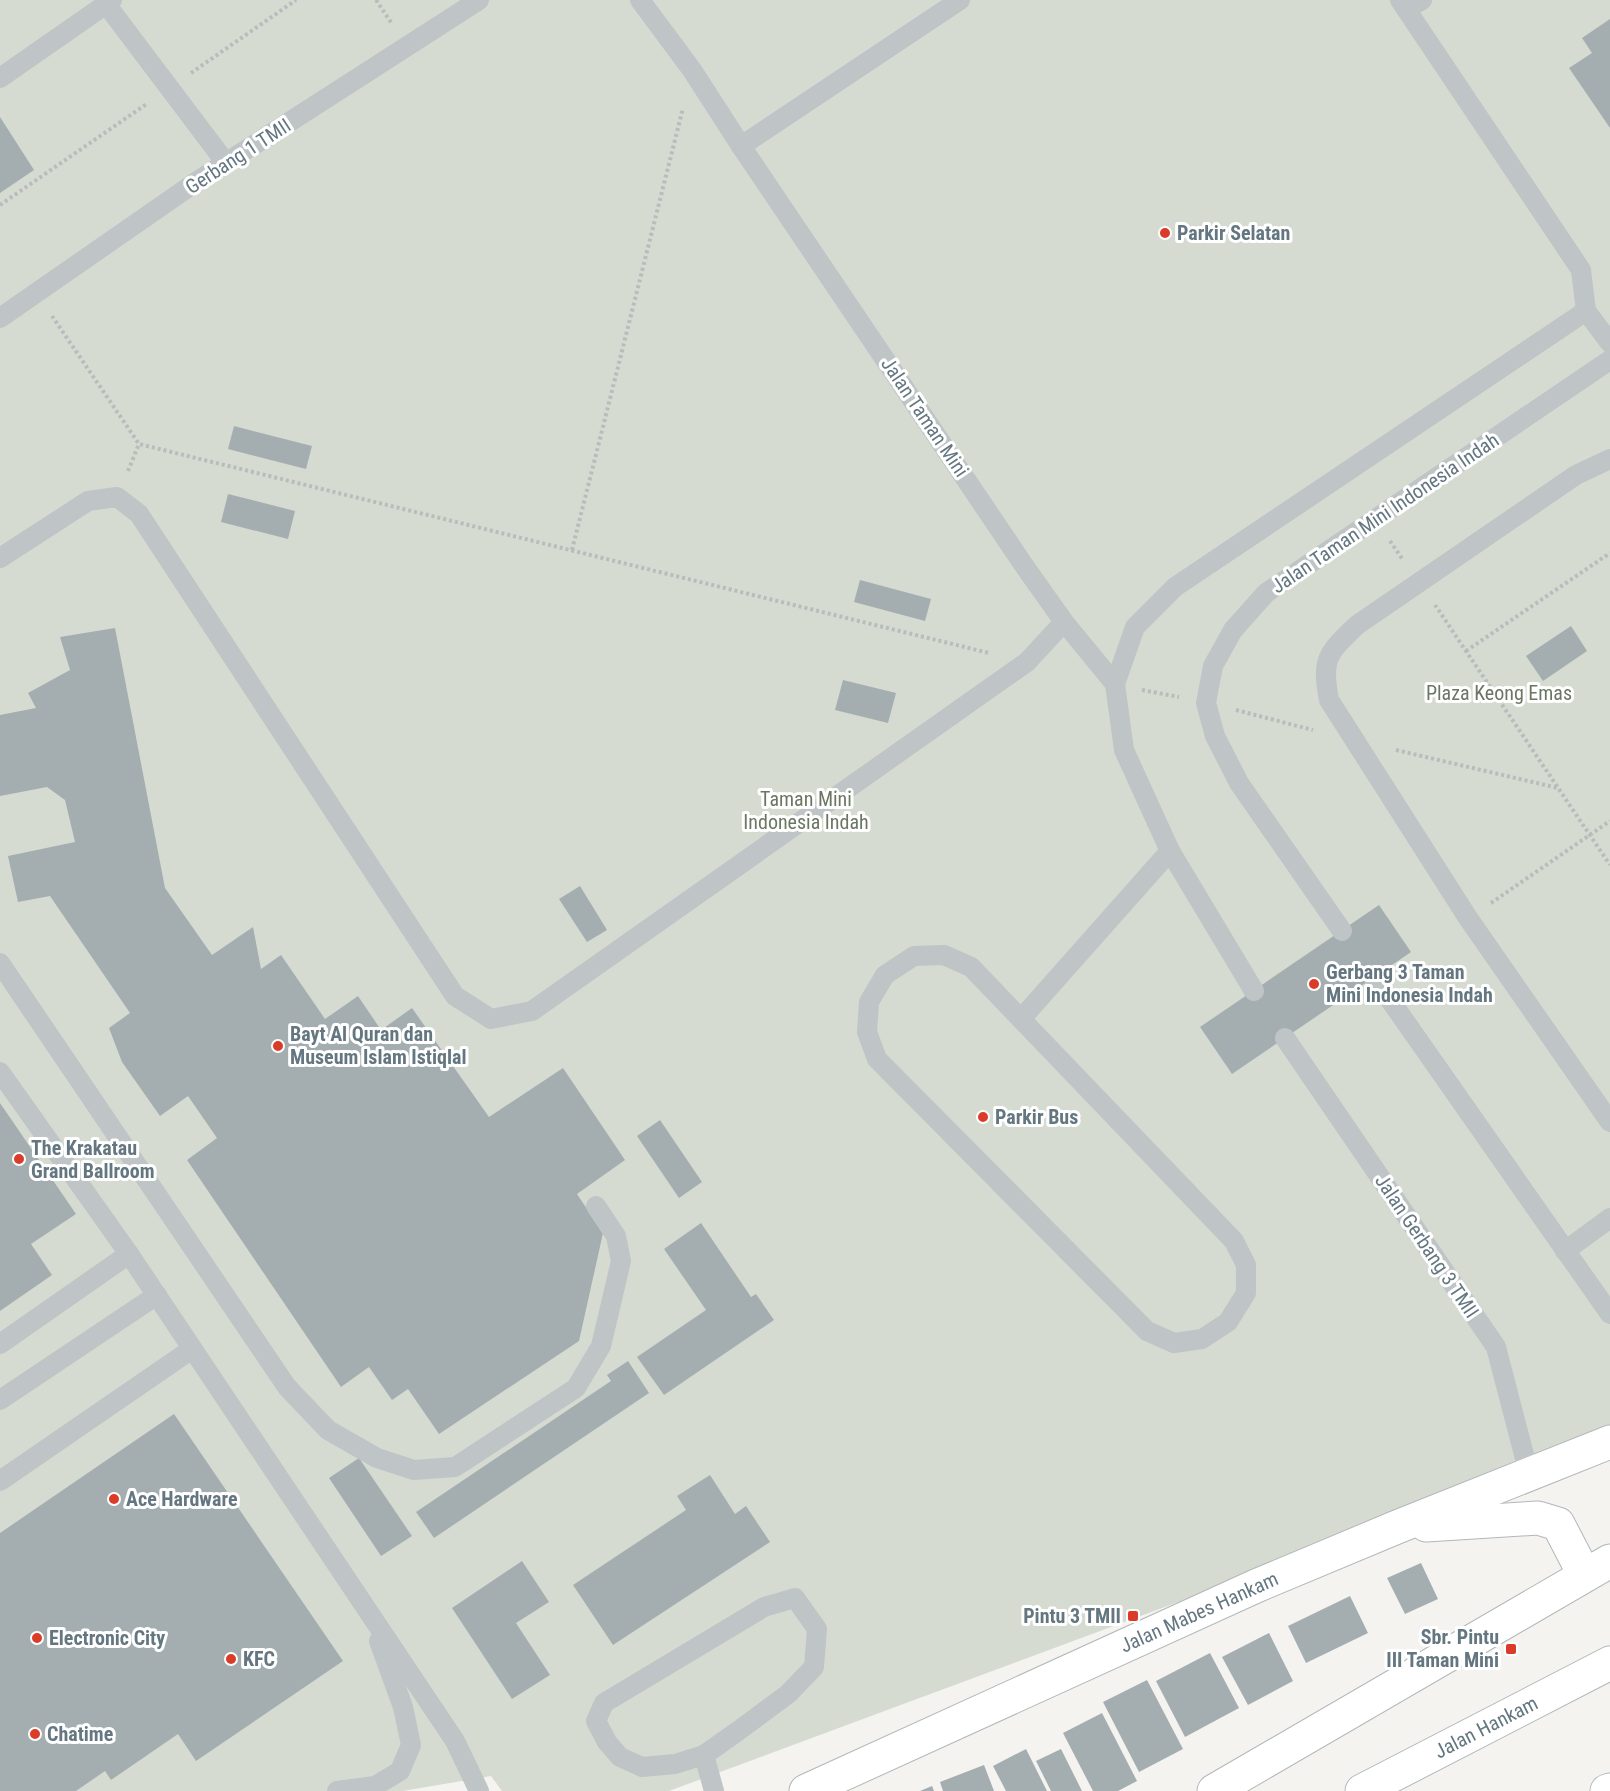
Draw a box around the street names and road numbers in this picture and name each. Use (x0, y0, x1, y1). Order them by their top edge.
street label: Gerbang 1 TMII (181, 113, 295, 199)
street label: Jalan Taman Mini (876, 353, 974, 481)
street label: Jalan Taman Mini Indonesia Indah (1267, 428, 1503, 598)
street label: Jalan Gerbang 3 TMII (1370, 1170, 1484, 1322)
street label: Jalan Mabes Hankam (1116, 1566, 1282, 1658)
street label: Jalan Hankam (1430, 1691, 1542, 1763)

